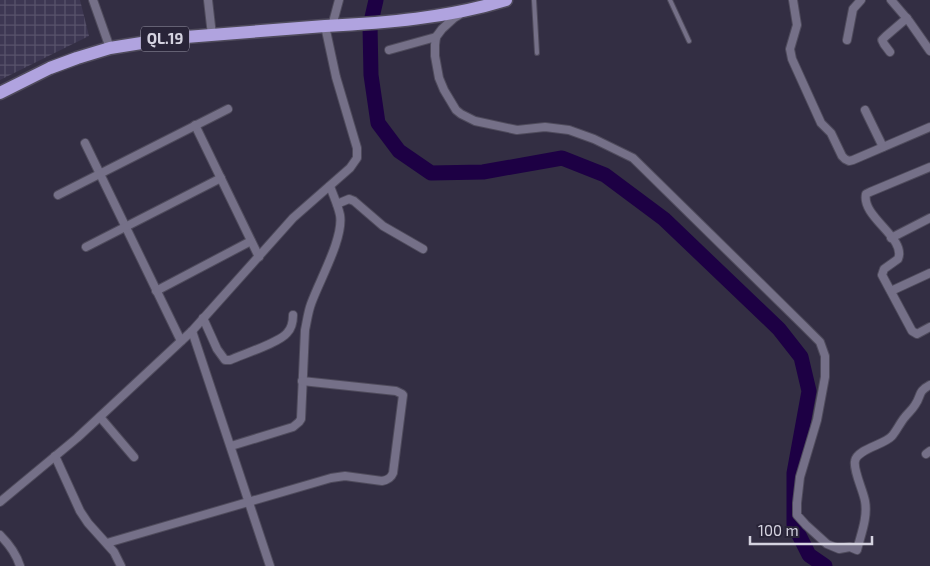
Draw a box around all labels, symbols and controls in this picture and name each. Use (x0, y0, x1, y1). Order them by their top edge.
road number: QL.19 (141, 26, 189, 52)
scale bar (750, 514, 872, 546)
text: 100 m (758, 521, 799, 539)

